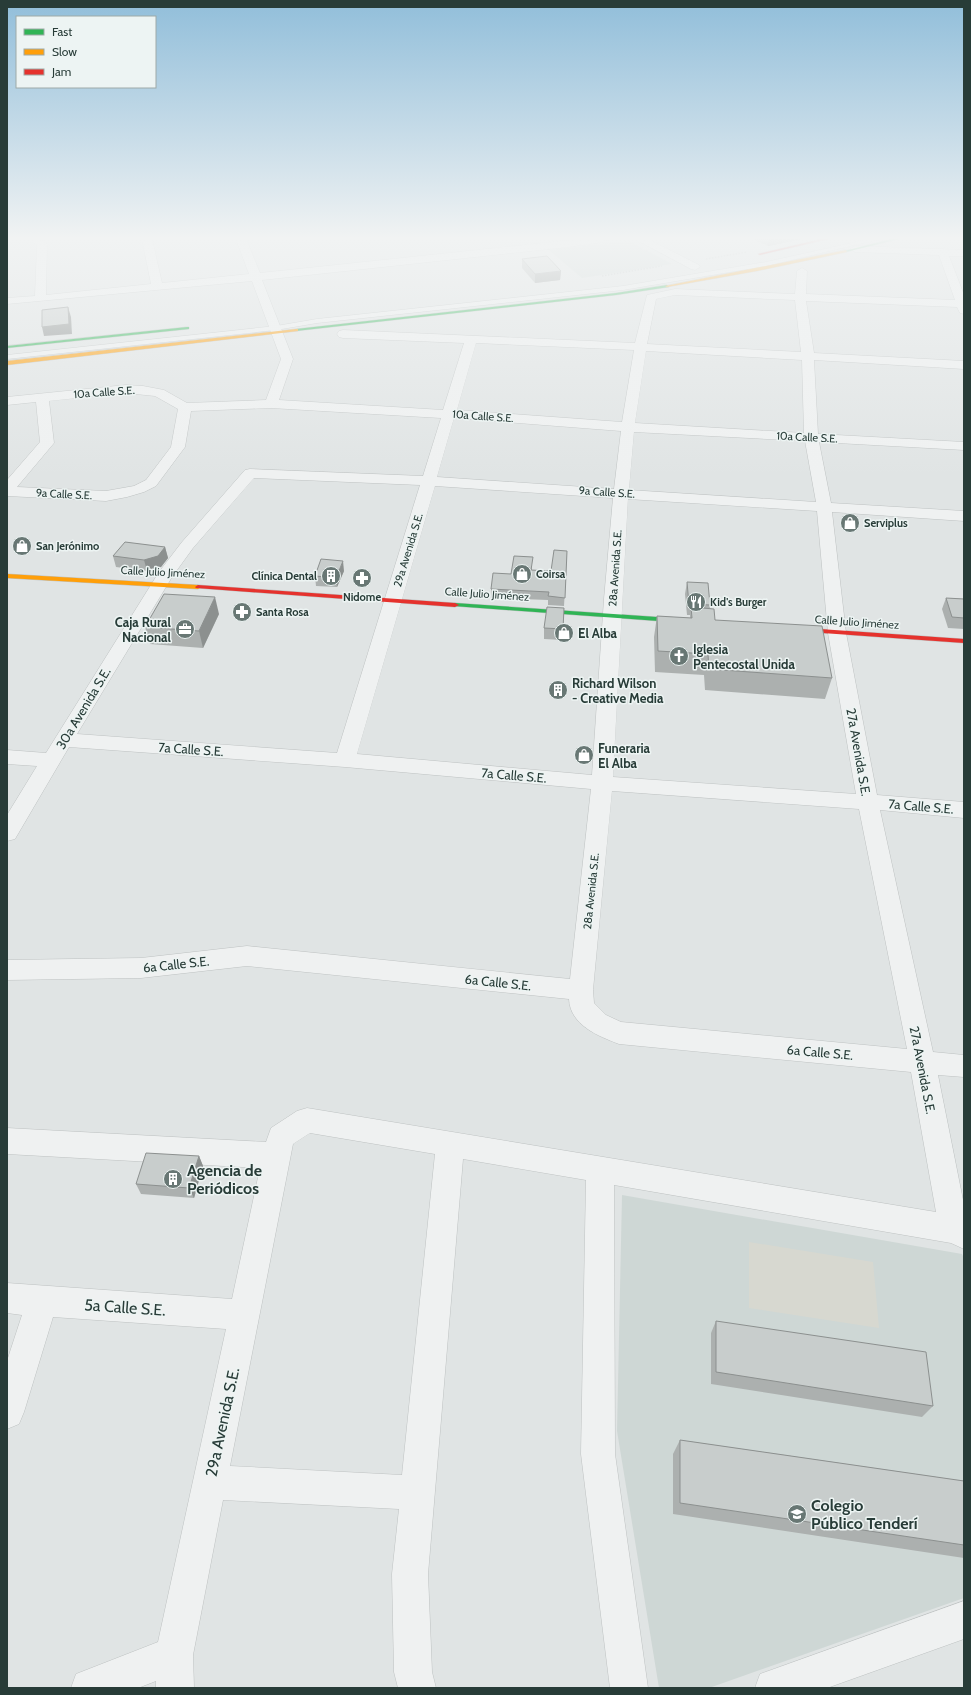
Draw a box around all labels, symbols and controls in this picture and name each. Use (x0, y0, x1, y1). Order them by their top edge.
legend (16, 16, 156, 88)
text: Fast (52, 24, 72, 39)
text: Slow (52, 44, 77, 59)
text: Jam (51, 64, 71, 79)
street label: 10a Calle S.E. (73, 383, 135, 401)
street label: 10a Calle S.E. (452, 407, 514, 425)
street label: 10a Calle S.E. (776, 428, 838, 446)
street label: 9a Calle S.E. (578, 483, 636, 501)
street label: 9a Calle S.E. (35, 486, 93, 502)
street label: 29a Avenida S.E. (390, 511, 426, 589)
shop icon: Serviplus (839, 512, 861, 534)
place label: Serviplus (864, 516, 908, 530)
street label: 28a Avenida S.E. (605, 529, 625, 607)
shop icon: San Jerónimo (11, 535, 33, 557)
place label: San Jerónimo (36, 539, 99, 553)
street label: Calle Julio Jiménez (120, 563, 206, 581)
shop icon: Coirsa (511, 563, 533, 585)
building icon: Clínica Dental (320, 565, 342, 587)
pharmacy icon: Nidome (351, 567, 373, 589)
place label: Coirsa (536, 567, 566, 581)
place label: Clínica Dental (251, 569, 317, 583)
street label: Calle Julio Jiménez (444, 584, 530, 604)
place label: Nidome (343, 590, 381, 604)
restaurant icon: Kid's Burger (685, 591, 707, 613)
place label: Kid's Burger (710, 595, 767, 609)
pharmacy icon: Santa Rosa (231, 601, 253, 623)
place label: Santa Rosa (256, 605, 309, 619)
street label: Calle Julio Jiménez (814, 612, 900, 632)
place label: Caja Rural Nacional (115, 614, 172, 645)
office icon: Caja Rural Nacional (174, 618, 196, 640)
shop icon: El Alba (553, 622, 575, 644)
place label: El Alba (578, 625, 618, 641)
place label: Iglesia Pentecostal Unida (693, 641, 795, 672)
church icon: Iglesia Pentecostal Unida (668, 645, 690, 667)
street label: 30a Avenida S.E. (52, 664, 114, 752)
place label: Richard Wilson - Creative Media (572, 675, 664, 706)
building icon: Richard Wilson - Creative Media (547, 679, 569, 701)
street label: 27a Avenida S.E. (843, 707, 875, 798)
street label: 7a Calle S.E. (158, 739, 224, 759)
place label: Funeraria El Alba (598, 740, 651, 771)
shop icon: Funeraria El Alba (573, 744, 595, 766)
street label: 7a Calle S.E. (481, 764, 548, 786)
street label: 7a Calle S.E. (888, 795, 955, 817)
street label: 28a Avenida S.E. (580, 852, 602, 930)
street label: 6a Calle S.E. (142, 953, 210, 975)
street label: 6a Calle S.E. (464, 971, 532, 993)
street label: 27a Avenida S.E. (907, 1025, 939, 1116)
street label: 6a Calle S.E. (786, 1041, 854, 1063)
place label: Agencia de Periódicos (187, 1161, 262, 1198)
building icon: Agencia de Periódicos (162, 1168, 184, 1190)
street label: 5a Calle S.E. (84, 1295, 166, 1320)
street label: 29a Avenida S.E. (202, 1366, 243, 1479)
place label: Colegio Público Tenderí (811, 1496, 918, 1533)
school or university icon: Colegio Público Tenderí (786, 1503, 808, 1525)

